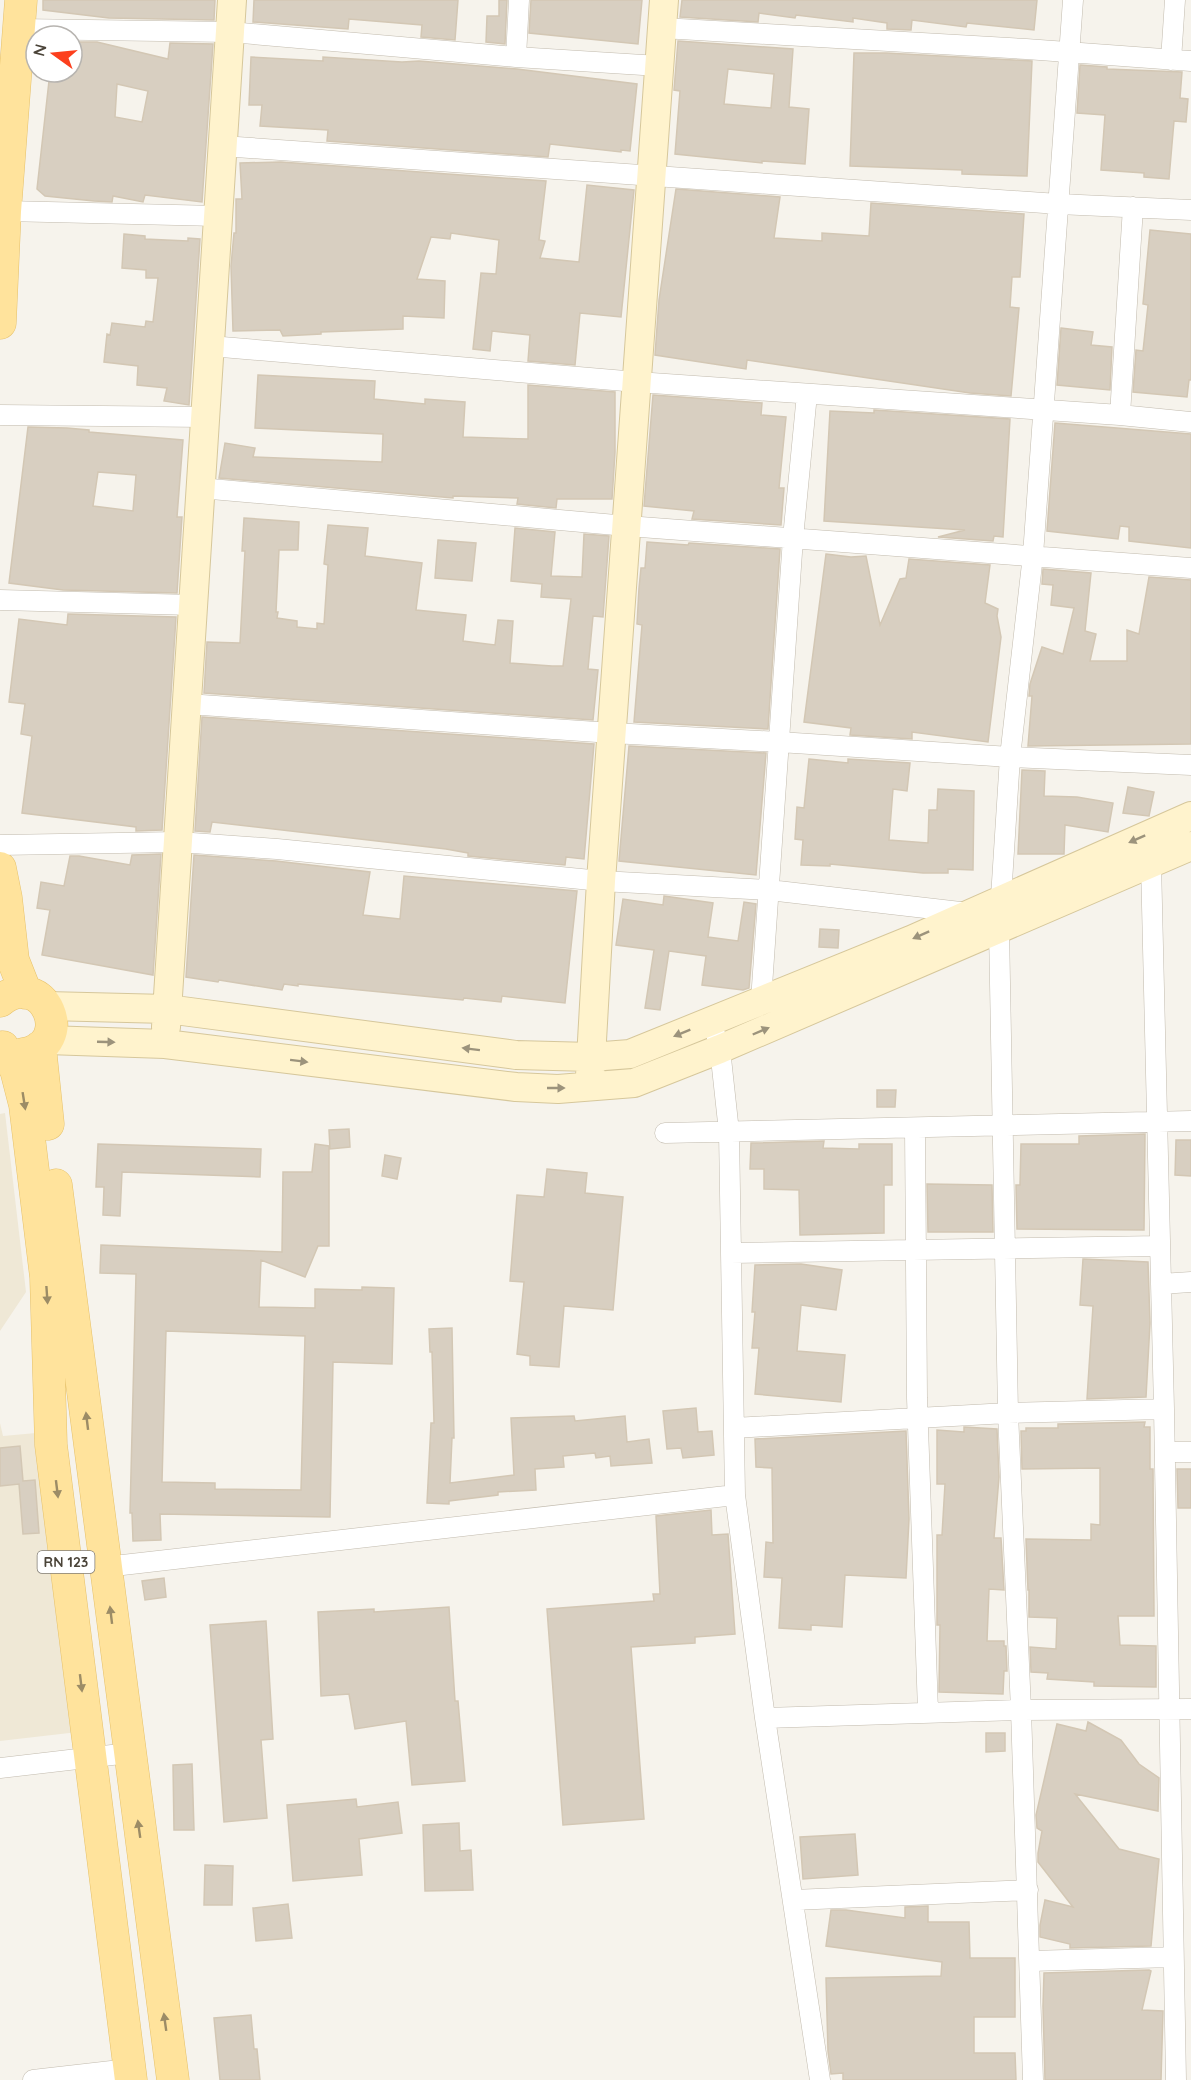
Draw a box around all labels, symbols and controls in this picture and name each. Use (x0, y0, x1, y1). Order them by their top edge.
north arrow (24, 24, 84, 84)
text: N (28, 42, 51, 58)
one-way arrow (1129, 835, 1146, 844)
one-way arrow (912, 931, 929, 940)
one-way arrow (753, 1026, 771, 1036)
one-way arrow (673, 1029, 691, 1038)
one-way arrow (96, 1037, 115, 1047)
one-way arrow (461, 1044, 480, 1054)
one-way arrow (290, 1056, 309, 1065)
one-way arrow (546, 1083, 565, 1093)
one-way arrow (20, 1092, 29, 1111)
one-way arrow (42, 1285, 52, 1304)
one-way arrow (82, 1412, 91, 1431)
one-way arrow (52, 1480, 61, 1499)
road number: RN 123 (38, 1551, 94, 1573)
one-way arrow (107, 1605, 116, 1624)
one-way arrow (76, 1673, 86, 1692)
one-way arrow (134, 1819, 144, 1838)
one-way arrow (160, 2012, 170, 2031)

